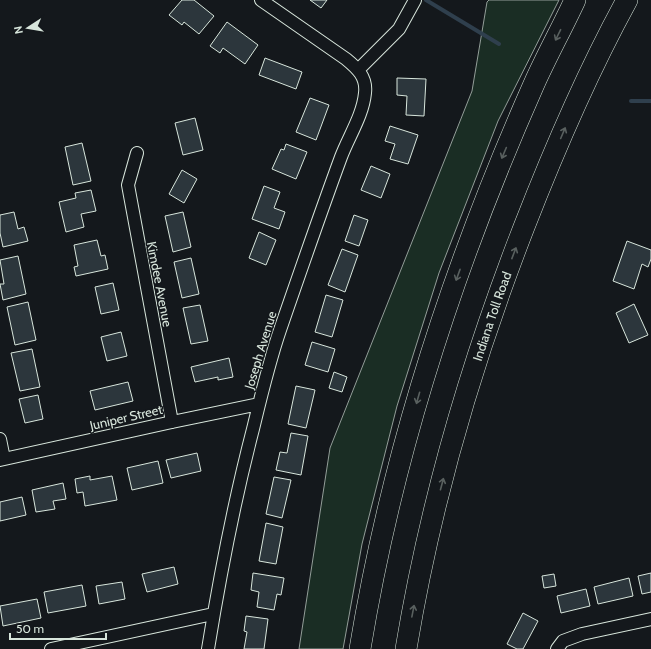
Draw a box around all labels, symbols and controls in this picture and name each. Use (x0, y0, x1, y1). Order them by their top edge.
north arrow (8, 8, 48, 48)
text: N (11, 25, 26, 35)
one-way arrow (554, 29, 561, 41)
one-way arrow (560, 127, 567, 139)
one-way arrow (500, 147, 508, 159)
street label: Kimdee Avenue (144, 240, 176, 328)
one-way arrow (511, 248, 519, 260)
one-way arrow (453, 268, 461, 280)
street label: Indiana Toll Road (469, 269, 514, 363)
street label: Joseph Avenue (240, 309, 280, 392)
one-way arrow (414, 392, 421, 405)
street label: Juniper Street (87, 401, 165, 433)
one-way arrow (438, 478, 446, 491)
one-way arrow (410, 604, 418, 617)
scale bar (10, 615, 106, 641)
text: 50 m (16, 621, 44, 636)

